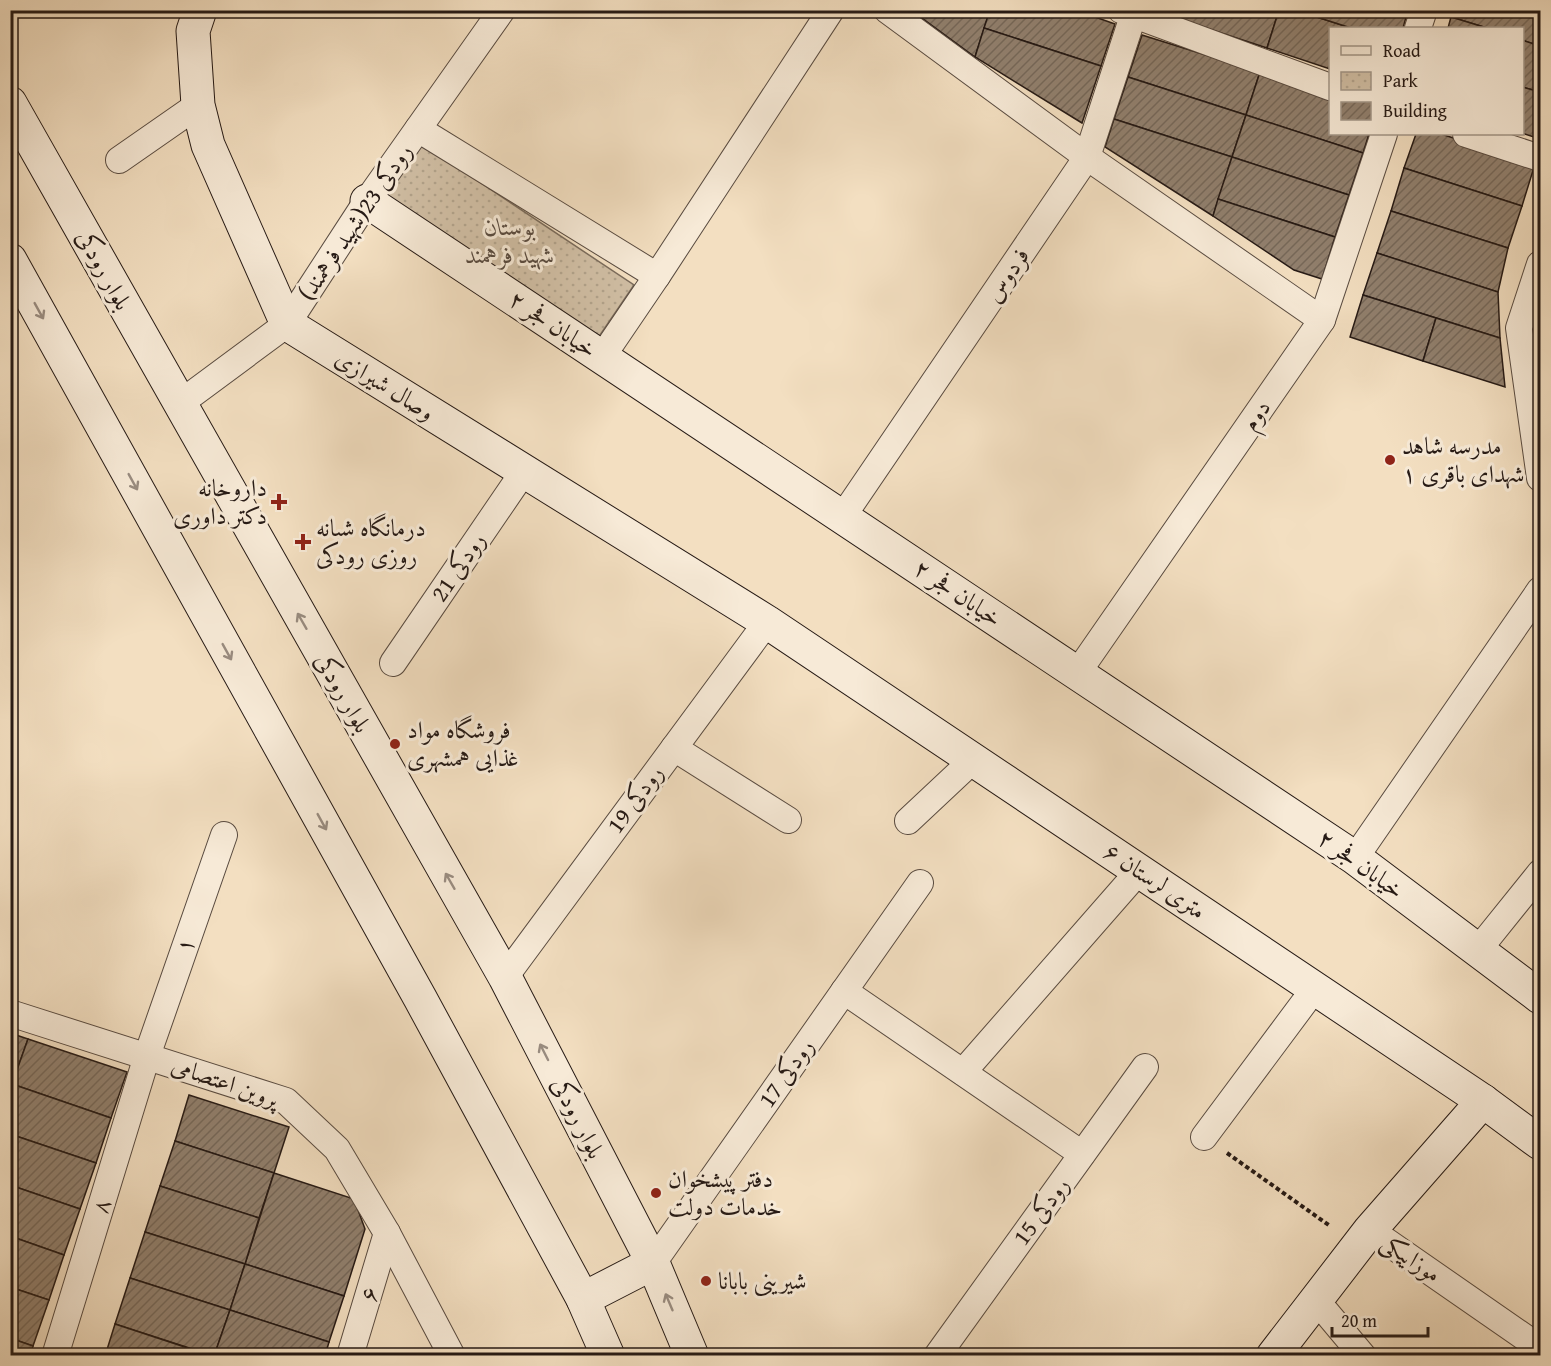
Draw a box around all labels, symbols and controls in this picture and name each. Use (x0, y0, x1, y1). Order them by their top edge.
legend (1329, 27, 1524, 135)
text: Road (1383, 37, 1421, 64)
text: Park (1383, 67, 1419, 94)
text: Building (1383, 97, 1447, 124)
street label: رودکی 23(شهید فرهمند) (289, 136, 420, 307)
park label: بوستان شهید فرهمند (465, 209, 555, 272)
street label: بلوار رودکی (68, 223, 141, 316)
street label: فردوس (975, 240, 1038, 309)
street label: خیابان فجر ۲ (502, 281, 604, 366)
one-way arrow (33, 302, 45, 319)
street label: وصال شیرازی (329, 340, 442, 429)
street label: دوم (1232, 392, 1282, 440)
place label: مدرسه شاهد شهدای باقری ۱ (1402, 428, 1524, 491)
marker: مدرسه شاهد شهدای باقری ۱ (1383, 453, 1397, 467)
place label: داروخانه دکتر داوری (173, 470, 267, 533)
one-way arrow (128, 472, 139, 490)
marker: داروخانه دکتر داوری (272, 495, 286, 509)
place label: درمانگاه شبانه روزی رودکی (316, 510, 426, 573)
street label: رودکی 21 (421, 525, 494, 609)
marker: درمانگاه شبانه روزی رودکی (294, 533, 312, 551)
street label: خیابان فجر ۲ (907, 550, 1009, 635)
one-way arrow (296, 612, 307, 630)
one-way arrow (221, 643, 233, 660)
street label: بلوار رودکی (306, 646, 380, 739)
place label: فروشگاه مواد غذایی همشهری (407, 712, 519, 775)
marker: فروشگاه مواد غذایی همشهری (388, 737, 402, 751)
street label: رودکی 19 (598, 757, 671, 840)
one-way arrow (317, 813, 328, 831)
street label: خیابان فجر ۲ (1311, 820, 1412, 907)
street label: ۶ متری لرستان (1097, 834, 1213, 928)
one-way arrow (444, 873, 456, 890)
street label: ۱ (166, 932, 203, 957)
street label: رودکی 17 (749, 1031, 822, 1114)
one-way arrow (538, 1044, 549, 1062)
street label: پروین اعتصامی (167, 1047, 286, 1117)
street label: بلوار رودکی (543, 1071, 614, 1165)
place label: دفتر پیشخوان خدمات دولت (668, 1161, 782, 1224)
street label: رودکی 15 (1004, 1169, 1077, 1252)
marker: دفتر پیشخوان خدمات دولت (649, 1186, 663, 1200)
street label: ۸ (82, 1194, 119, 1218)
street label: موزاییکی (1374, 1224, 1449, 1291)
place label: شیرینی بابانا (718, 1263, 807, 1298)
marker: شیرینی بابانا (699, 1274, 713, 1288)
street label: ۶ (350, 1282, 387, 1306)
one-way arrow (663, 1293, 674, 1311)
scale bar (1332, 1300, 1428, 1338)
text: 20 m (1341, 1307, 1377, 1334)

